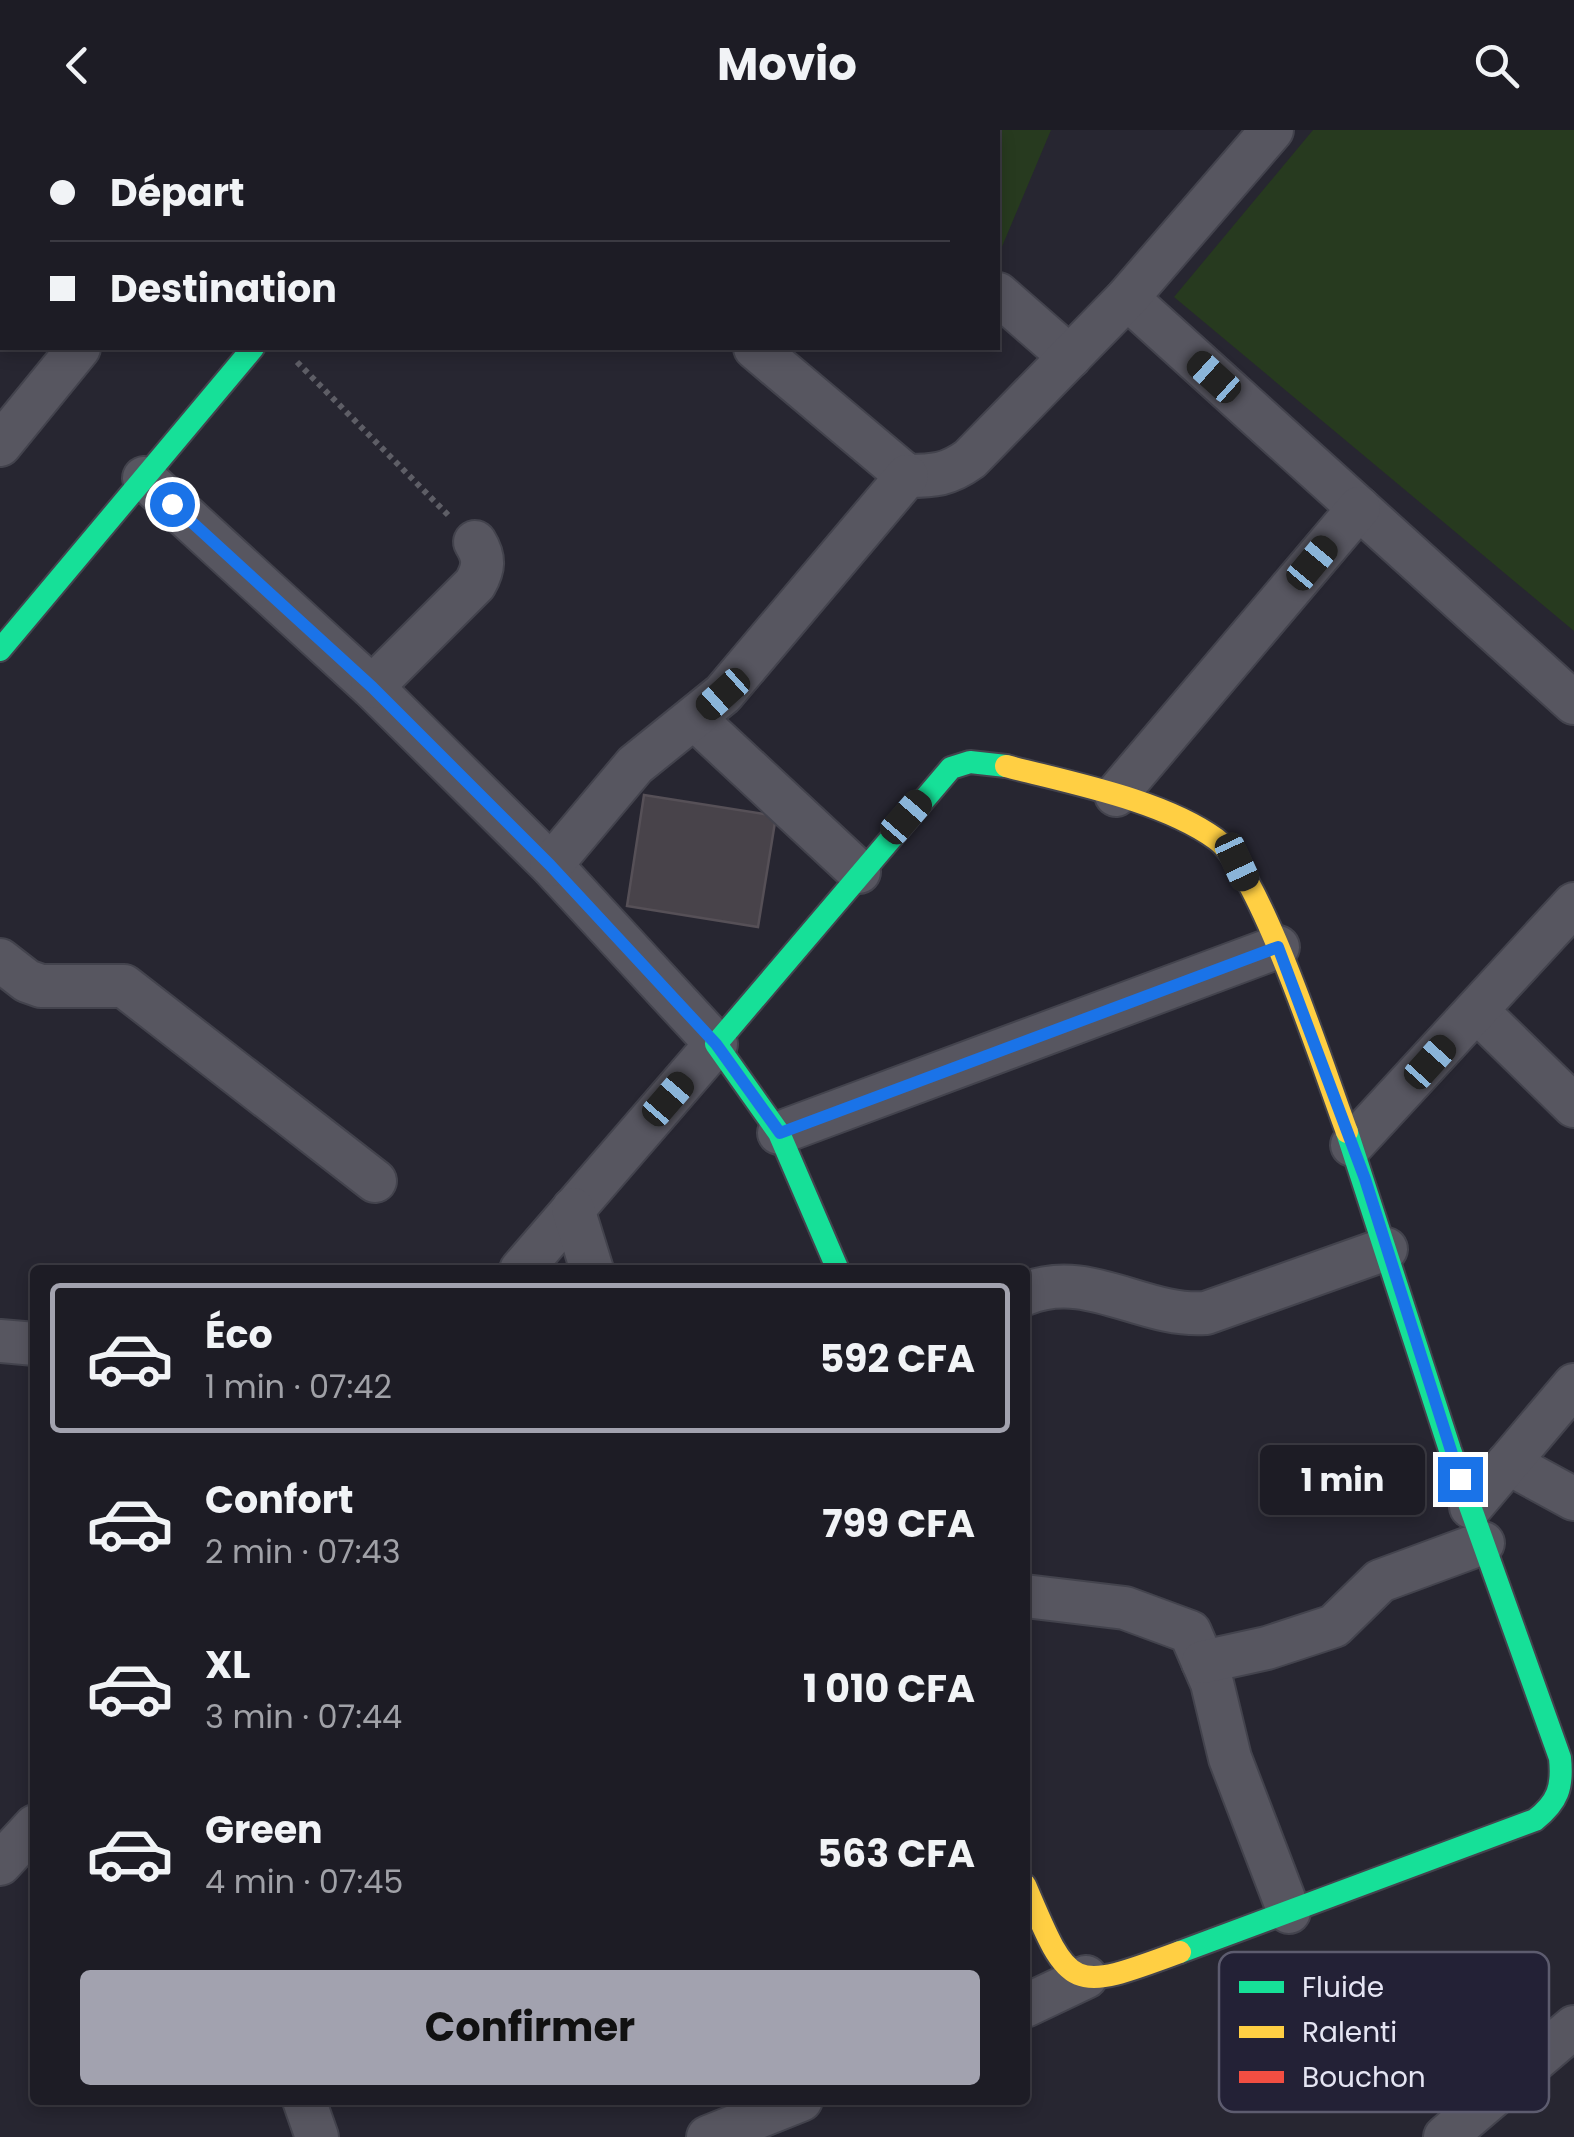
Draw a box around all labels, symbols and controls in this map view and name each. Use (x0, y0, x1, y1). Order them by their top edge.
text: Movio (717, 33, 857, 96)
icon: back (50, 38, 105, 93)
icon: search (1469, 38, 1524, 93)
text: Départ (110, 166, 244, 219)
text: Destination (110, 262, 337, 315)
car (1182, 346, 1246, 408)
route start (150, 482, 195, 527)
car (1281, 530, 1343, 596)
car (691, 663, 755, 725)
car (875, 785, 937, 849)
car (1211, 828, 1263, 896)
car (1399, 1030, 1461, 1094)
car (637, 1067, 699, 1131)
text: Éco (205, 1308, 273, 1361)
icon: car (85, 1313, 175, 1403)
text: 592 CFA (819, 1332, 975, 1385)
text: 1 min · 07:42 (205, 1364, 392, 1409)
callout: 1 min (1260, 1444, 1425, 1514)
text: 1 min (1301, 1457, 1384, 1502)
route end (1438, 1457, 1483, 1502)
text: Confort (205, 1473, 353, 1526)
icon: car (85, 1478, 175, 1568)
text: 799 CFA (822, 1497, 975, 1550)
text: 2 min · 07:43 (205, 1529, 401, 1574)
text: XL (205, 1638, 250, 1691)
icon: car (85, 1643, 175, 1733)
text: 1 010 CFA (803, 1662, 975, 1715)
text: 3 min · 07:44 (205, 1694, 402, 1739)
text: Green (205, 1803, 323, 1856)
icon: car (85, 1808, 175, 1898)
text: 563 CFA (817, 1827, 975, 1880)
text: 4 min · 07:45 (205, 1859, 403, 1904)
legend (1219, 1952, 1549, 2112)
text: Fluide (1302, 1968, 1384, 2007)
button: Confirmer (80, 1970, 980, 2085)
text: Ralenti (1302, 2013, 1397, 2052)
text: Bouchon (1302, 2058, 1426, 2097)

